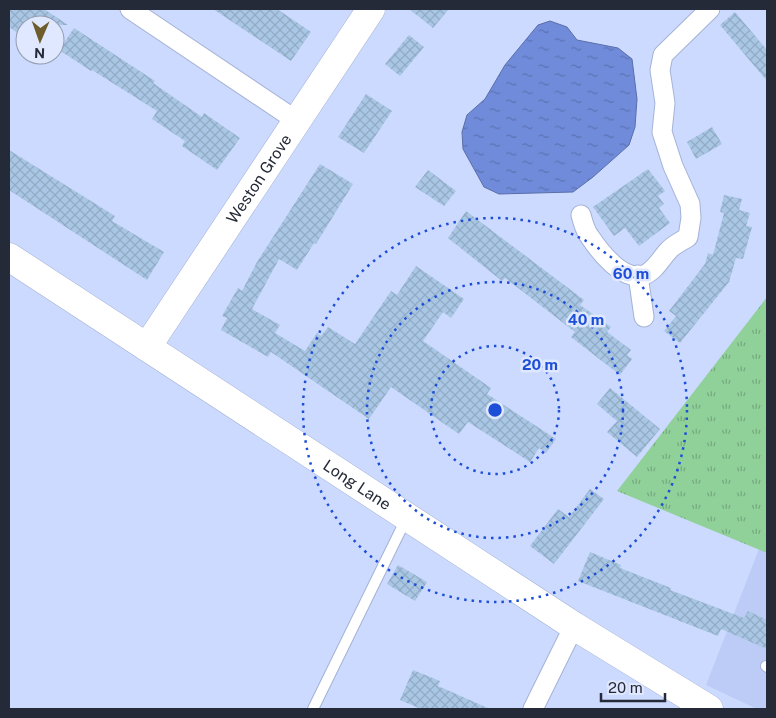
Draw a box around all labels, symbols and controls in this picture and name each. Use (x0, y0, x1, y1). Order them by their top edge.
north arrow (15, 15, 65, 65)
text: N (34, 45, 45, 61)
street label: Weston Grove (223, 131, 295, 227)
text: 60 m (613, 265, 649, 282)
text: 40 m (568, 311, 604, 328)
text: 20 m (522, 356, 558, 373)
centre of rings (486, 401, 504, 419)
street label: Long Lane (319, 456, 395, 514)
scale bar (601, 670, 665, 702)
text: 20 m (608, 679, 643, 696)

